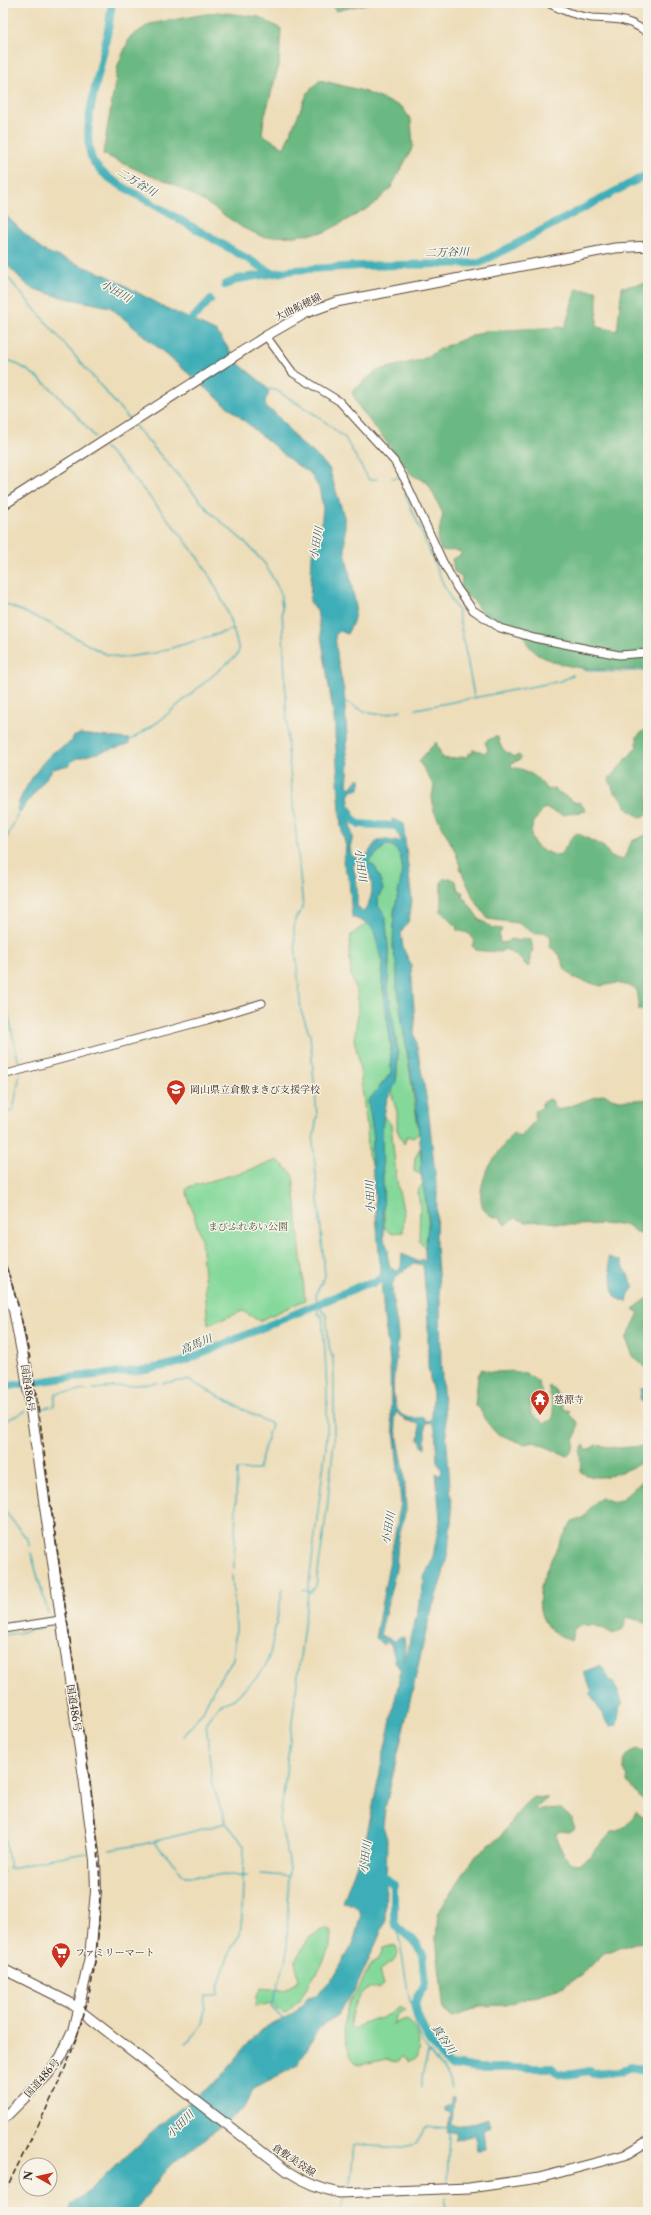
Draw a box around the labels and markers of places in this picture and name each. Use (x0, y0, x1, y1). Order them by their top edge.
school or university icon: 岡山県立倉敷まきび支援学校 (165, 1078, 187, 1106)
place label: 岡山県立倉敷まきび支援学校 (190, 1083, 320, 1096)
temple icon: 慈源寺 (529, 1388, 551, 1416)
place label: 慈源寺 (554, 1393, 584, 1406)
supermarket icon: ファミリーマート (50, 1941, 72, 1969)
place label: ファミリーマート (75, 1946, 155, 1959)

